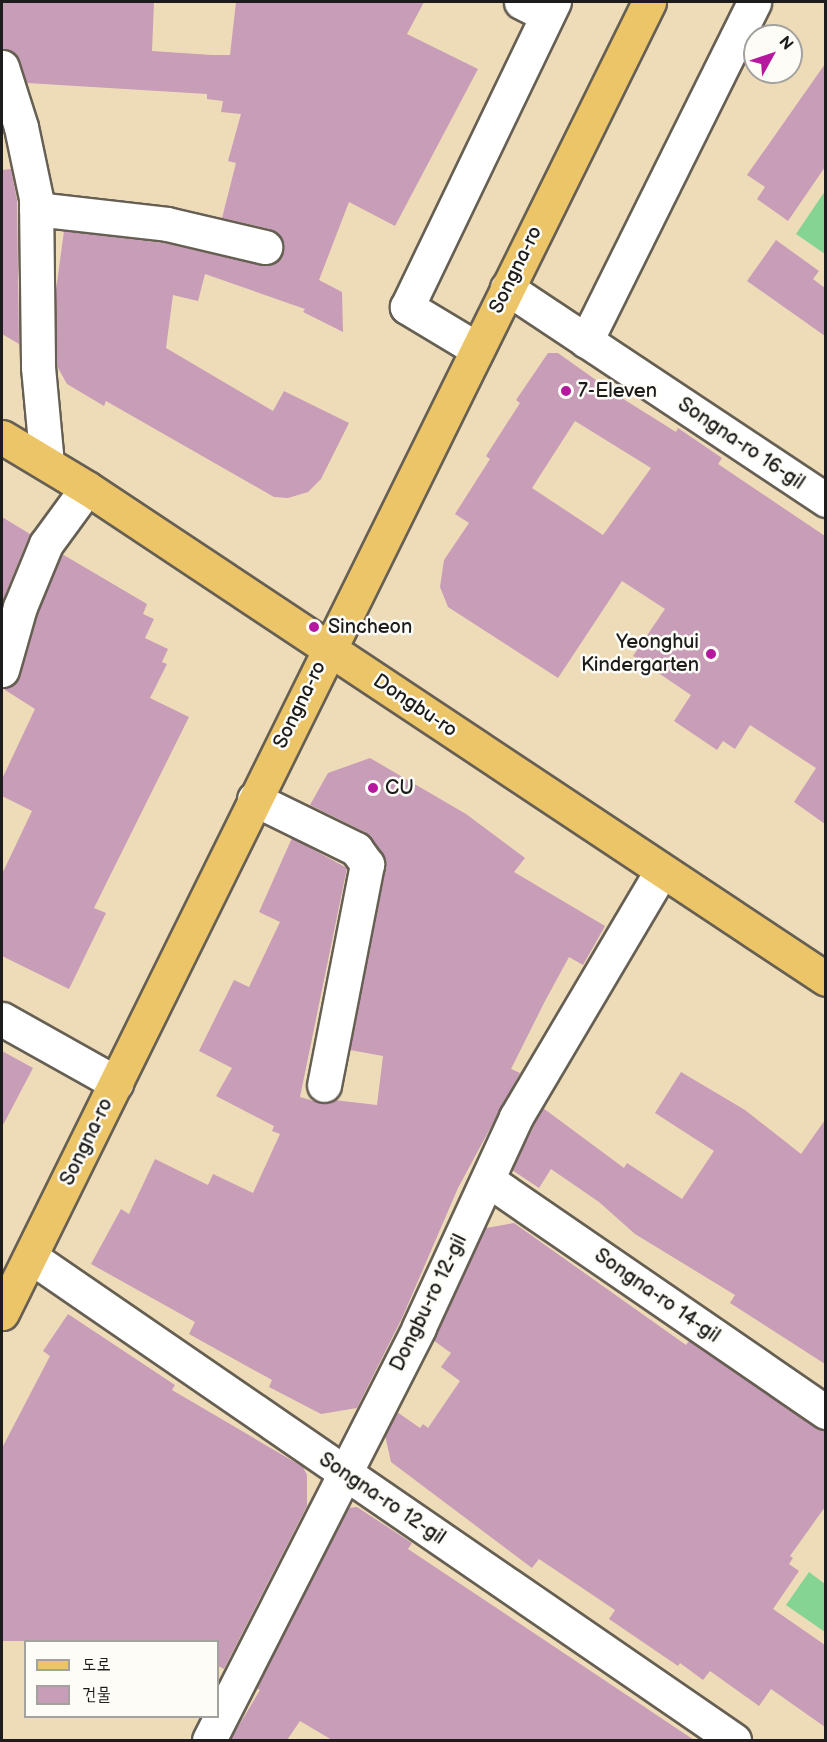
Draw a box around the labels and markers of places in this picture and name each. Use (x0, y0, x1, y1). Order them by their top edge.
place label: 7-Eleven (578, 379, 657, 403)
marker: 7-Eleven (559, 384, 573, 398)
place label: Sincheon (328, 615, 412, 639)
marker: Sincheon (305, 618, 323, 636)
place label: Yeonghui Kindergarten (581, 630, 699, 677)
marker: Yeonghui Kindergarten (704, 647, 718, 661)
place label: CU (385, 776, 414, 800)
marker: CU (366, 781, 380, 795)

